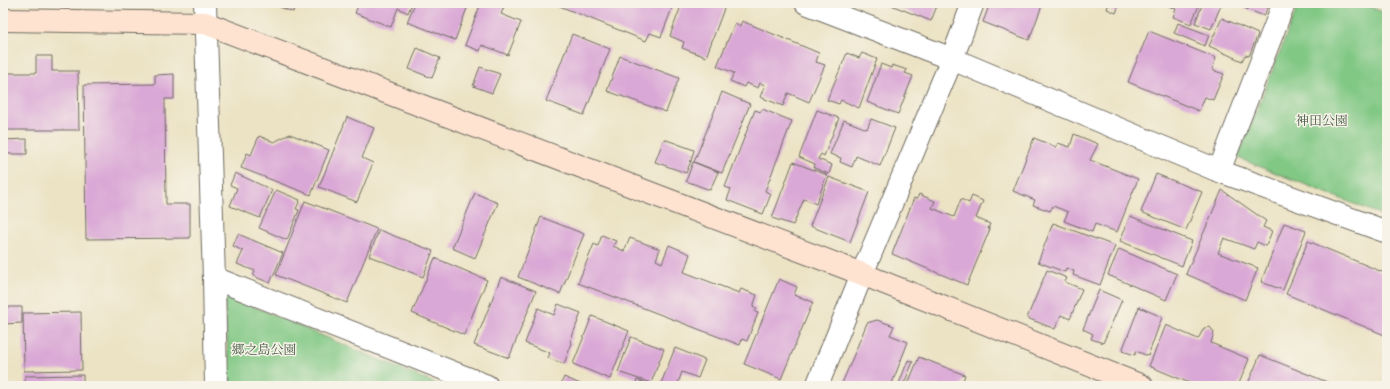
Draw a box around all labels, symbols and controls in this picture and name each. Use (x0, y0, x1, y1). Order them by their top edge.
park label: 神田公園 (1296, 113, 1348, 129)
park label: 郷之島公園 (231, 342, 297, 358)

